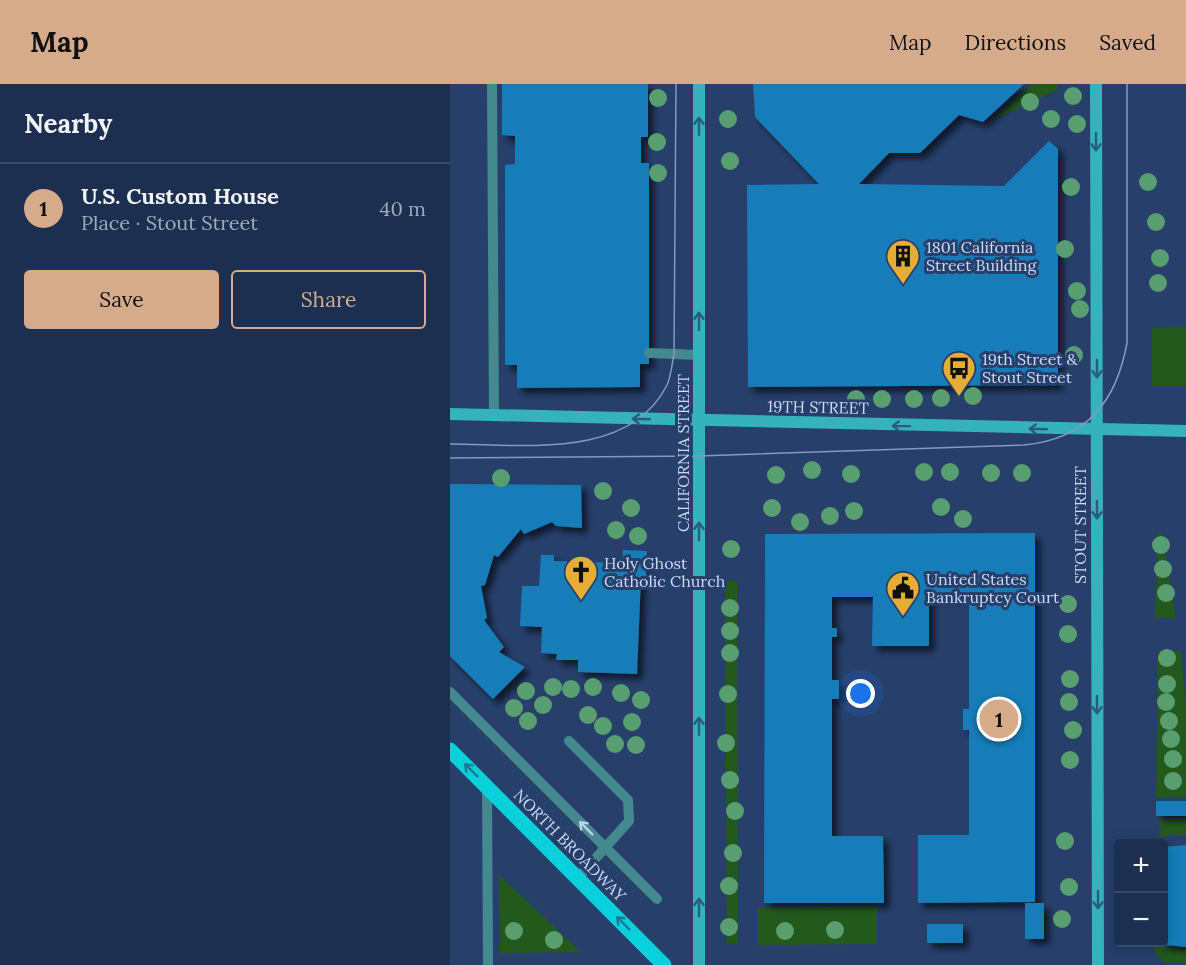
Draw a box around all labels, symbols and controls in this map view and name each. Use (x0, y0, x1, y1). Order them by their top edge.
text: Map (30, 24, 89, 60)
text: Map (889, 29, 932, 56)
text: Directions (965, 29, 1066, 56)
text: Saved (1099, 29, 1156, 56)
text: Nearby (24, 107, 112, 140)
one-way arrow (693, 116, 705, 136)
one-way arrow (1090, 132, 1102, 152)
text: U.S. Custom House (81, 182, 279, 210)
text: 1 (39, 196, 48, 221)
text: 40 m (380, 196, 426, 221)
text: Place · Stout Street (81, 210, 258, 235)
place label: 1801 California Street Building (926, 237, 1038, 275)
building icon: 1801 California Street Building (885, 238, 921, 285)
button: Save (24, 270, 219, 329)
button: Share (231, 270, 426, 329)
one-way arrow (693, 311, 705, 331)
place label: 19th Street & Stout Street (982, 349, 1079, 387)
bus stop icon: 19th Street & Stout Street (941, 350, 977, 397)
one-way arrow (1091, 358, 1103, 378)
street label: CALIFORNIA STREET (673, 374, 693, 532)
street label: 19TH STREET (767, 396, 869, 418)
one-way arrow (632, 414, 652, 425)
one-way arrow (891, 420, 911, 432)
one-way arrow (1029, 424, 1049, 435)
street label: STOUT STREET (1070, 466, 1090, 584)
one-way arrow (1091, 500, 1103, 520)
one-way arrow (693, 521, 705, 541)
place label: Holy Ghost Catholic Church (604, 553, 726, 591)
church icon: Holy Ghost Catholic Church (563, 554, 599, 601)
place label: United States Bankruptcy Court (926, 569, 1060, 607)
public building icon: United States Bankruptcy Court (885, 570, 921, 617)
your location (846, 679, 875, 708)
one-way arrow (1091, 695, 1103, 715)
pin: 1 (980, 696, 1018, 742)
one-way arrow (693, 716, 705, 736)
one-way arrow (463, 763, 478, 778)
street label: NORTH BROADWAY (510, 785, 631, 906)
one-way arrow (578, 820, 593, 835)
map controls (1114, 839, 1168, 947)
button: + (1114, 839, 1168, 893)
one-way arrow (1092, 890, 1104, 910)
button: − (1114, 893, 1168, 947)
one-way arrow (693, 897, 705, 917)
one-way arrow (616, 916, 630, 931)

